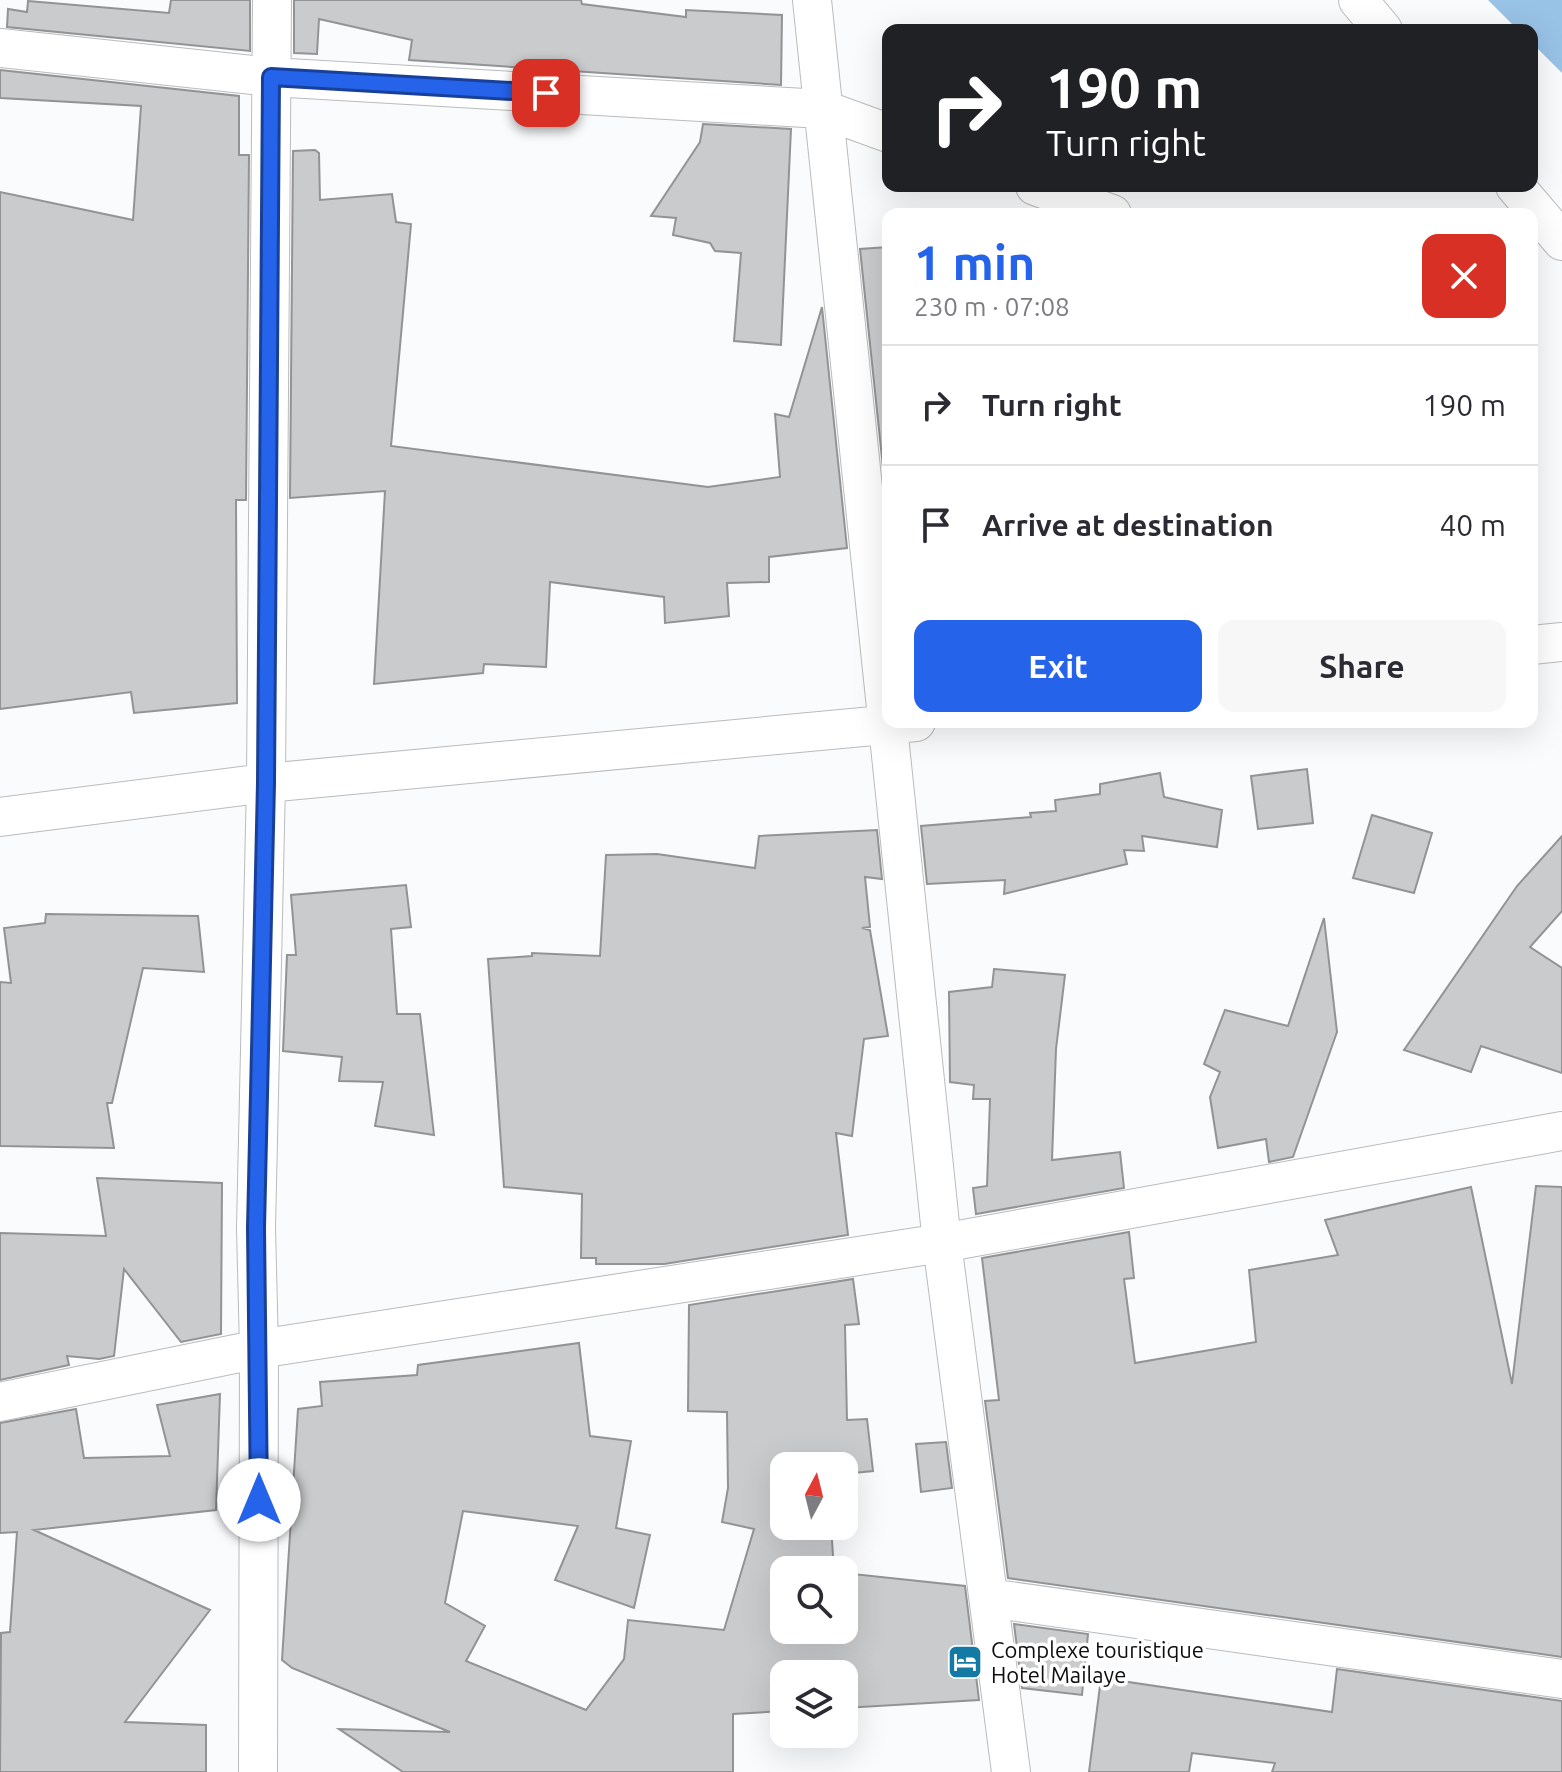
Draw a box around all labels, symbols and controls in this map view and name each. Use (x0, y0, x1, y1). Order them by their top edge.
icon: right (914, 56, 1018, 160)
text: 190 m (1046, 56, 1202, 119)
pin (512, 59, 580, 127)
icon: arrive (524, 71, 568, 115)
text: Turn right (1046, 122, 1206, 163)
button: close (1422, 234, 1506, 318)
text: 1 min (914, 235, 1035, 289)
text: 230 m · 07:08 (914, 292, 1070, 321)
icon: right (914, 383, 958, 427)
text: Turn right (982, 388, 1122, 422)
text: 190 m (1422, 388, 1506, 422)
icon: arrive (914, 503, 958, 547)
text: Arrive at destination (982, 508, 1274, 542)
text: 40 m (1439, 508, 1506, 542)
button: Exit (914, 620, 1202, 712)
button: Share (1218, 620, 1506, 712)
north arrow (770, 1452, 858, 1540)
map controls (770, 1452, 858, 1748)
position arrow (217, 1458, 301, 1542)
button: search (770, 1556, 858, 1644)
place label: Complexe touristique Hotel Mailaye (991, 1637, 1204, 1687)
hotel icon: Complexe touristique Hotel Mailaye (946, 1643, 984, 1681)
button: layers (770, 1660, 858, 1748)

